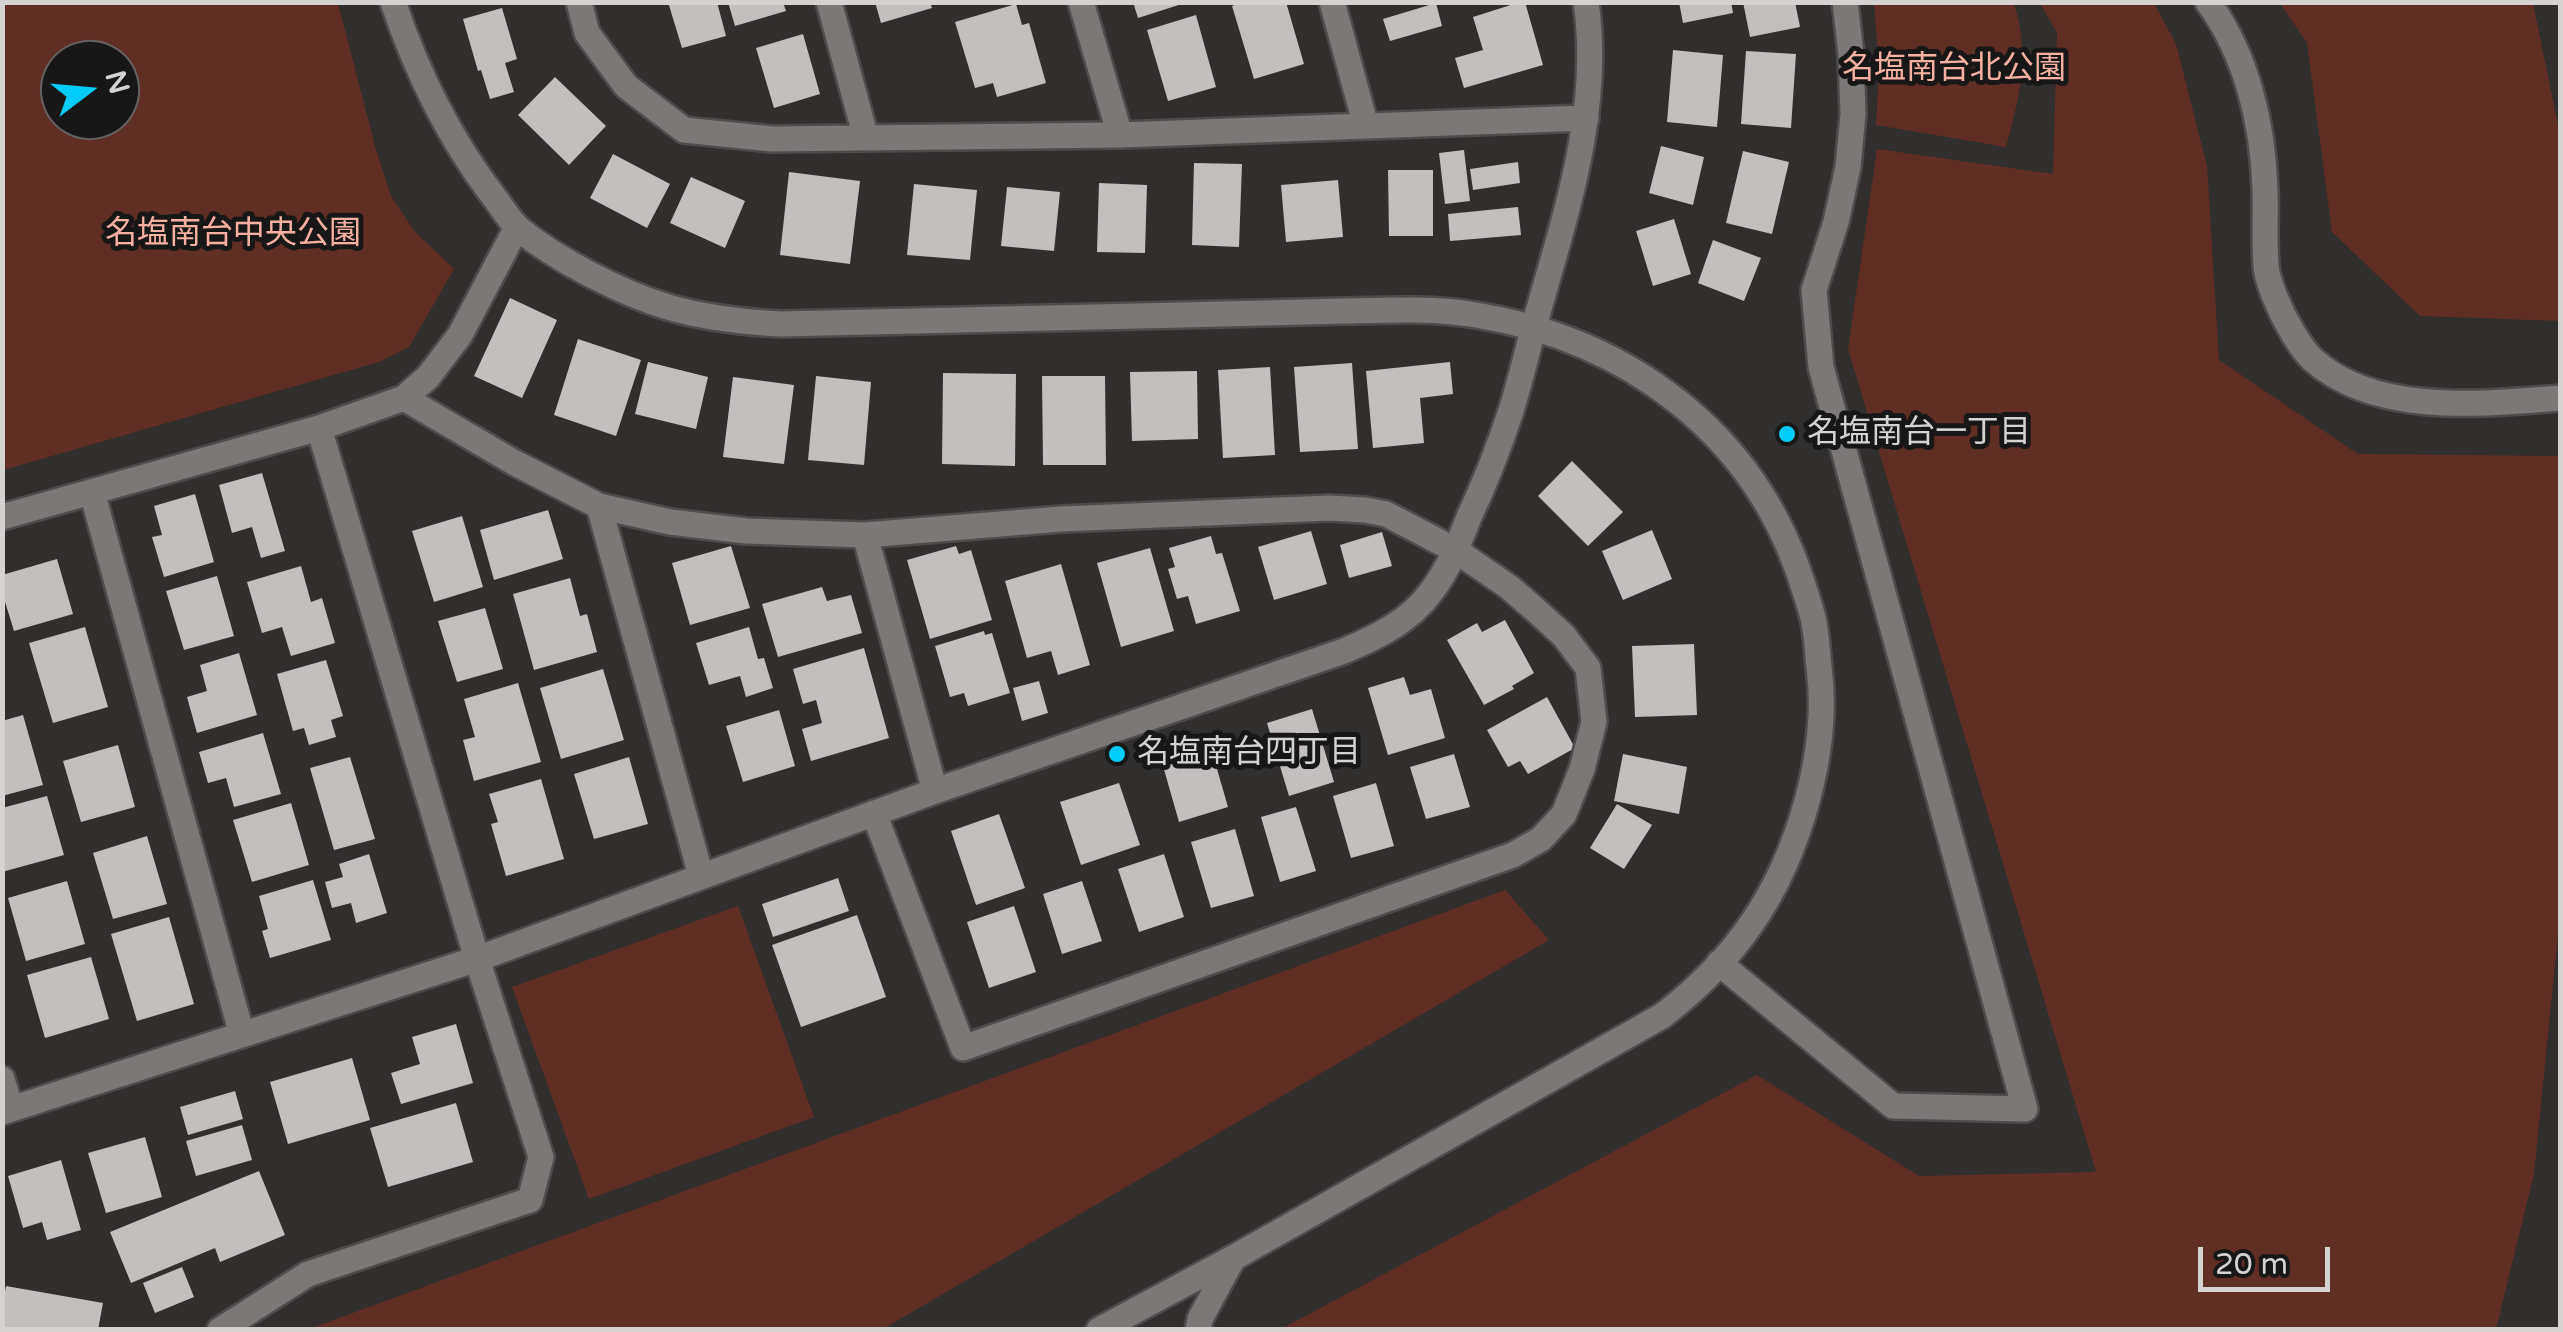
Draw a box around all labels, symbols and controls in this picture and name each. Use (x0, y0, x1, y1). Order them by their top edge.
north arrow (40, 40, 140, 140)
park label: 名塩南台北公園 (1842, 51, 2066, 89)
text: N (97, 67, 136, 98)
park label: 名塩南台中央公園 (105, 216, 361, 254)
place label: 名塩南台一丁目 (1807, 415, 2031, 453)
marker: 名塩南台一丁目 (1776, 423, 1798, 445)
place label: 名塩南台四丁目 (1137, 735, 1361, 773)
marker: 名塩南台四丁目 (1106, 743, 1128, 765)
scale bar (2203, 1227, 2336, 1289)
text: 20 m (2215, 1246, 2288, 1283)

